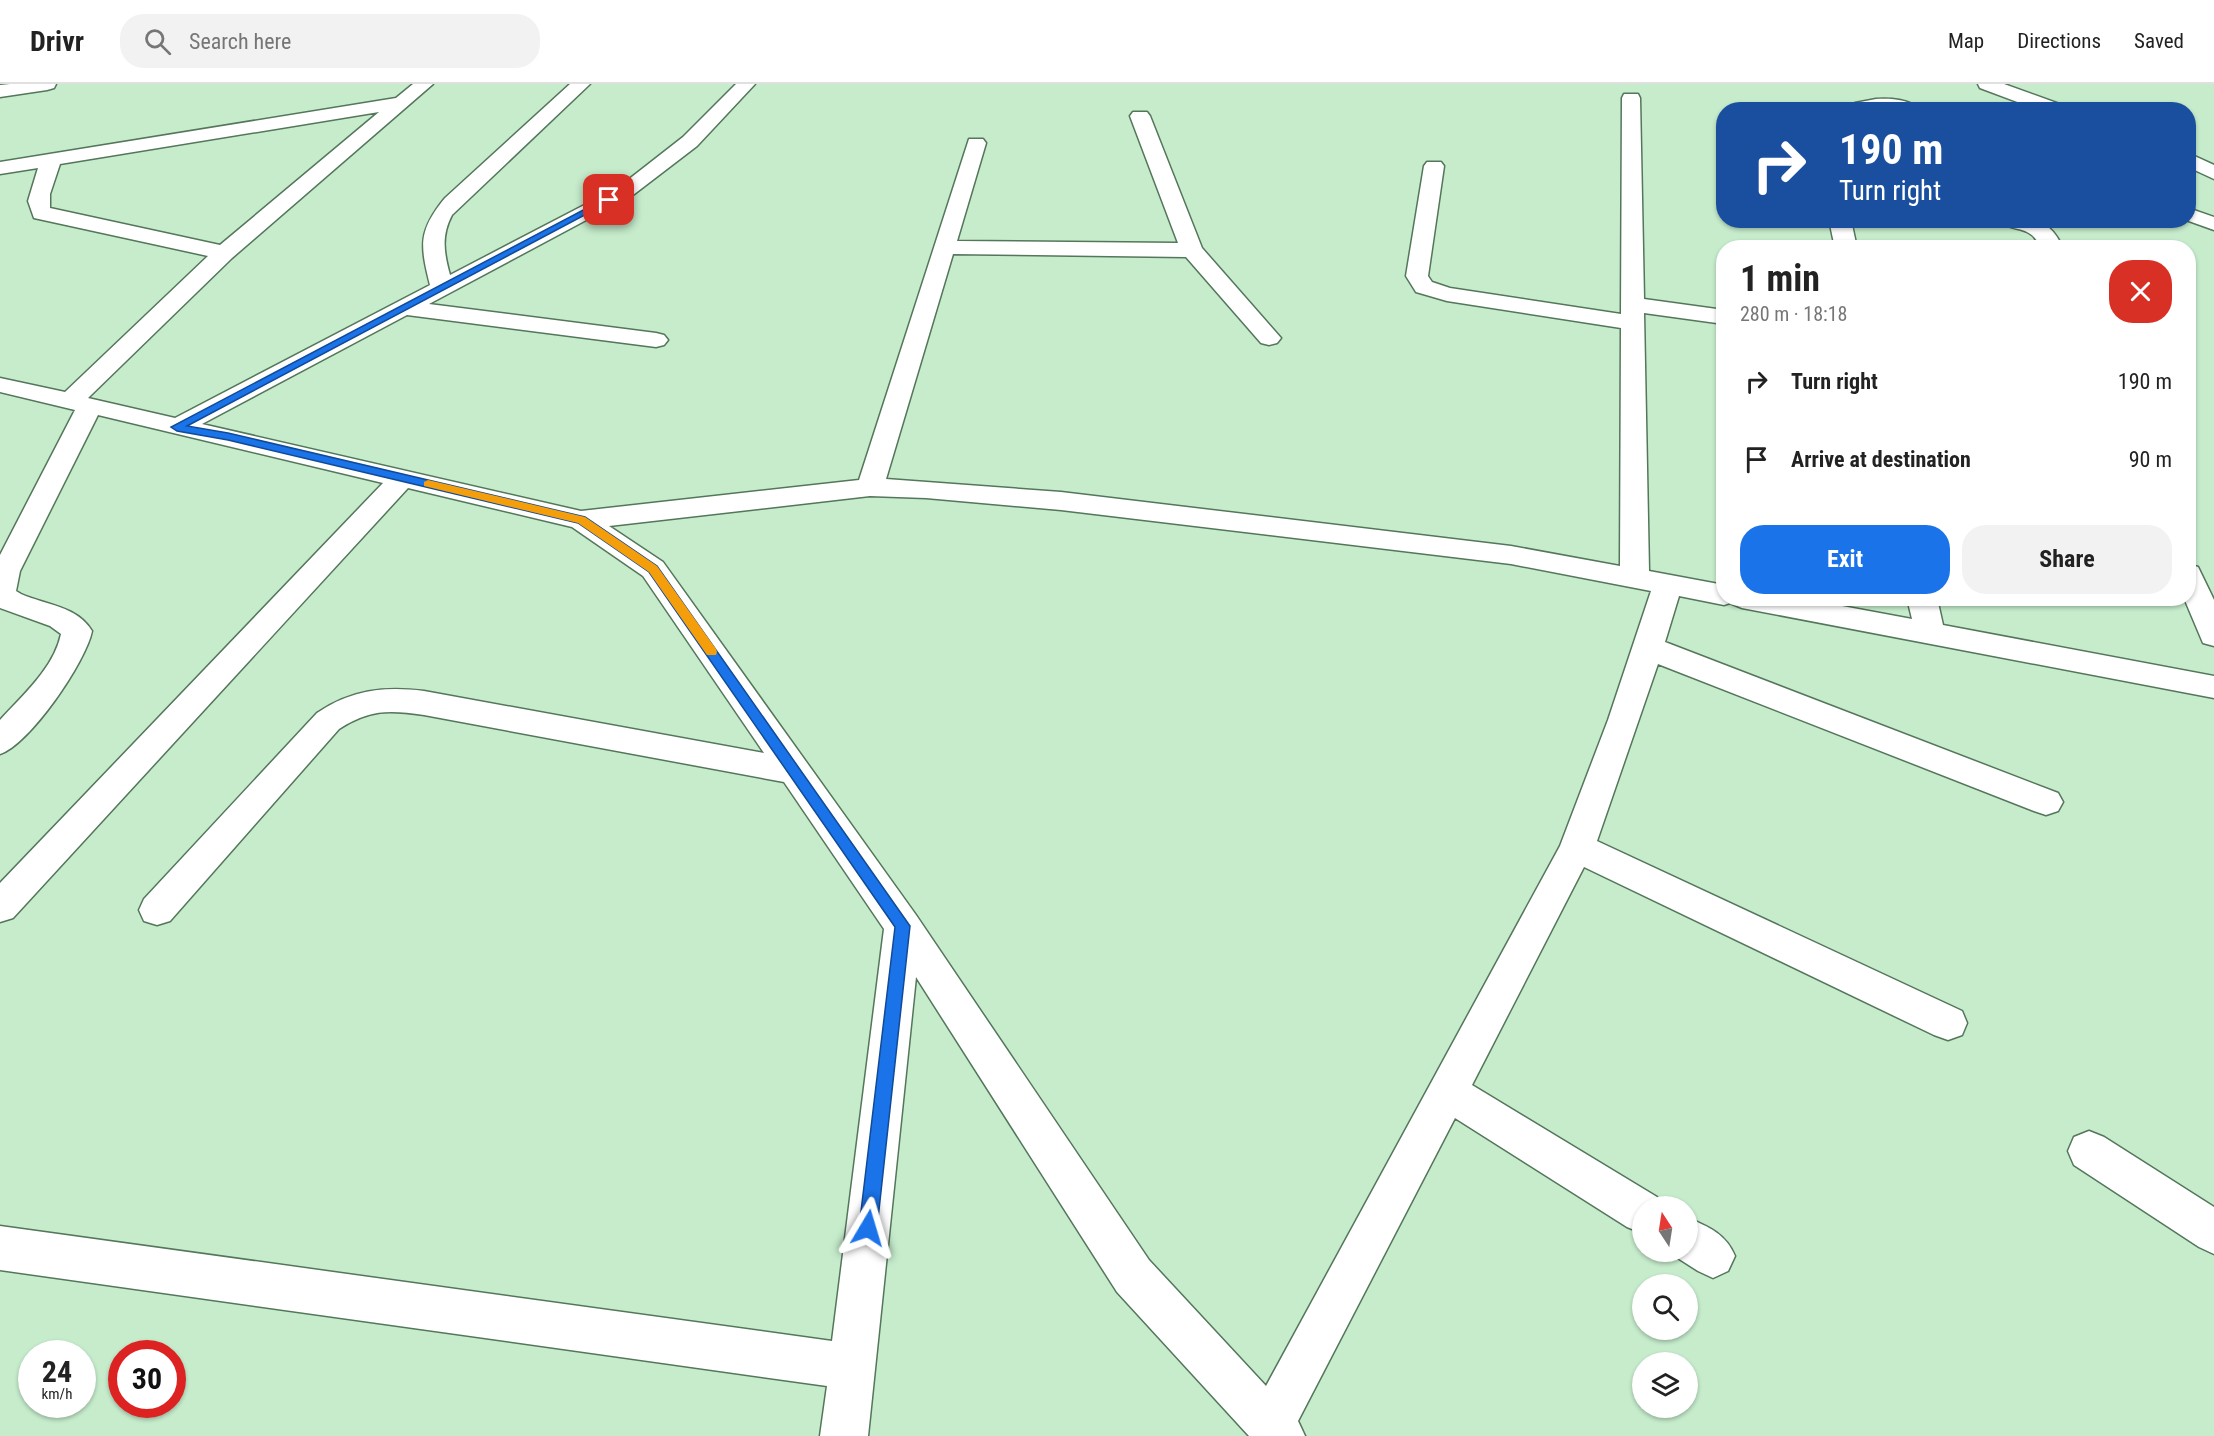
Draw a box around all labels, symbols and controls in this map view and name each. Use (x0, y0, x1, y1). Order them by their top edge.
search box (120, 14, 540, 68)
text: Drivr (30, 25, 84, 58)
icon: search (141, 25, 174, 58)
text: Search here (189, 29, 291, 54)
text: Map (1948, 29, 1984, 53)
text: Directions (2017, 29, 2101, 53)
text: Saved (2134, 29, 2184, 53)
text: 190 m (1839, 125, 1944, 174)
icon: right (1740, 126, 1818, 204)
pin (583, 174, 634, 225)
text: Turn right (1839, 175, 1941, 207)
icon: arrive (592, 183, 625, 216)
text: 1 min (1740, 258, 1820, 300)
button: close (2109, 260, 2172, 323)
text: 280 m · 18:18 (1740, 302, 1847, 326)
icon: right (1740, 365, 1773, 398)
text: Turn right (1791, 369, 1878, 394)
text: 190 m (2118, 369, 2172, 394)
icon: arrive (1740, 443, 1773, 476)
text: Arrive at destination (1791, 447, 1971, 472)
text: 90 m (2129, 447, 2172, 472)
button: Exit (1740, 525, 1950, 594)
button: Share (1962, 525, 2172, 594)
position arrow (836, 1196, 900, 1260)
north arrow (1632, 1196, 1698, 1262)
map controls (1632, 1196, 1698, 1418)
button: search (1632, 1274, 1698, 1340)
speed limit sign: 30 (108, 1340, 186, 1418)
button: layers (1632, 1352, 1698, 1418)
text: 24 (42, 1354, 72, 1389)
text: km/h (42, 1385, 72, 1403)

